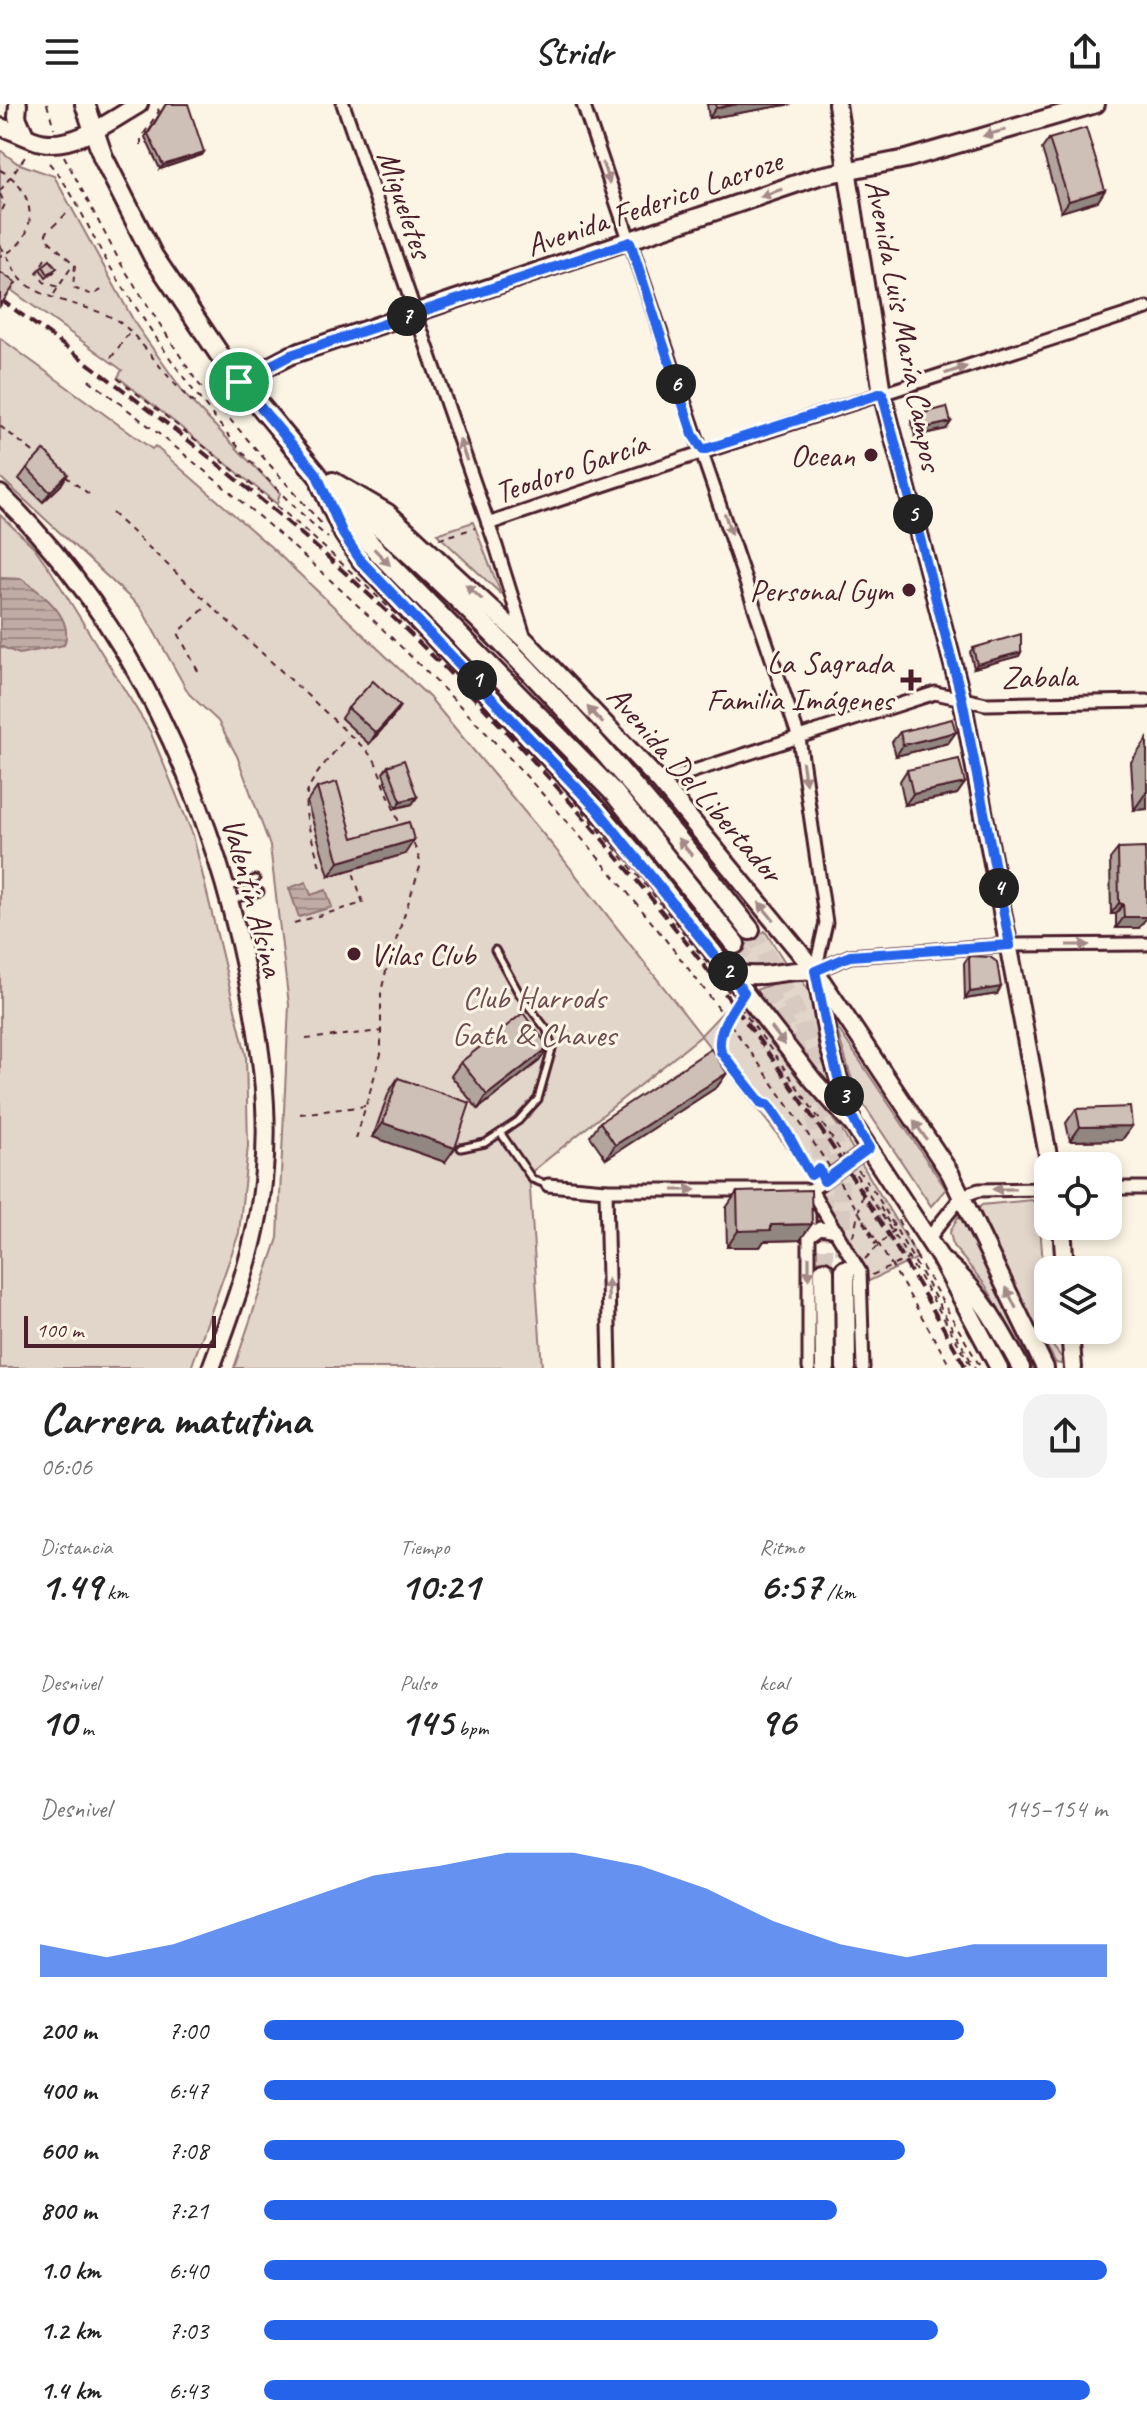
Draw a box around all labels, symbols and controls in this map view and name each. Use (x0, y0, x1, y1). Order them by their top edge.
text: Stridr (535, 29, 612, 75)
icon: menu (40, 30, 84, 74)
icon: share (1063, 30, 1107, 74)
one-way arrow (981, 128, 1006, 140)
street label: Avenida Federico Lacroze (521, 139, 790, 266)
street label: Migueletes (368, 145, 443, 266)
one-way arrow (601, 161, 613, 185)
street label: Avenida Luis María Campos (856, 176, 953, 477)
one-way arrow (759, 187, 783, 199)
pin: 7 (387, 296, 427, 336)
text: 7 (402, 302, 412, 330)
pin (205, 348, 273, 416)
icon: arrive (217, 360, 261, 404)
pin: 6 (656, 364, 696, 404)
one-way arrow (945, 364, 969, 376)
text: 6 (671, 370, 681, 398)
street label: Teodoro García (489, 422, 655, 513)
place label: Ocean (790, 435, 856, 476)
one-way arrow (456, 438, 468, 462)
marker: Ocean (862, 446, 880, 464)
pin: 5 (893, 494, 933, 534)
text: 5 (908, 500, 918, 528)
one-way arrow (722, 513, 735, 537)
one-way arrow (372, 547, 390, 566)
place label: Personal Gym (750, 570, 894, 611)
marker: Personal Gym (900, 581, 918, 599)
one-way arrow (465, 583, 484, 601)
place label: La Sagrada Familia Imágenes (706, 642, 896, 720)
street label: Zabala (1001, 656, 1080, 698)
pin: 1 (457, 660, 497, 700)
text: 1 (472, 666, 482, 694)
marker: La Sagrada Familia Imágenes (900, 669, 922, 691)
street label: Avenida Del Libertador (598, 677, 794, 893)
one-way arrow (587, 705, 605, 724)
one-way arrow (798, 760, 811, 785)
street label: Valentín Alsina (212, 813, 294, 983)
one-way arrow (677, 837, 694, 857)
pin: 4 (979, 868, 1019, 908)
text: 4 (994, 874, 1004, 902)
one-way arrow (758, 901, 775, 921)
place label: Vilas Club (370, 934, 477, 975)
one-way arrow (1066, 939, 1091, 951)
marker: Vilas Club (345, 945, 363, 963)
pin: 2 (708, 951, 748, 991)
text: 2 (723, 957, 733, 985)
park label: Club Harrods Gath & Chaves (452, 977, 619, 1055)
one-way arrow (770, 1026, 786, 1046)
pin: 3 (824, 1076, 864, 1116)
text: 3 (839, 1082, 849, 1110)
one-way arrow (913, 1119, 928, 1141)
map controls (1034, 1152, 1122, 1344)
button: locate (1034, 1152, 1122, 1240)
one-way arrow (991, 1183, 1016, 1195)
one-way arrow (672, 1184, 697, 1196)
one-way arrow (803, 1256, 815, 1281)
button: layers (1034, 1256, 1122, 1344)
one-way arrow (602, 1277, 614, 1302)
one-way arrow (1004, 1286, 1017, 1309)
scale bar (24, 1312, 216, 1348)
text: 100 m (36, 1316, 83, 1344)
text: Carrera matutina (40, 1392, 310, 1447)
button: share (1023, 1394, 1107, 1478)
text: 06:06 (40, 1450, 92, 1483)
text: Distancia (40, 1533, 112, 1561)
text: Tiempo (400, 1533, 449, 1561)
text: Ritmo (759, 1533, 804, 1561)
text: 1.49 (40, 1561, 101, 1611)
text: 10:21 (400, 1561, 480, 1611)
text: 6:57 (759, 1561, 821, 1611)
text: km (101, 1578, 128, 1606)
text: /km (821, 1578, 855, 1606)
text: Desnivel (40, 1669, 100, 1697)
text: Pulso (400, 1669, 437, 1697)
text: kcal (759, 1669, 788, 1697)
text: 10 (40, 1697, 76, 1747)
text: 145 (400, 1697, 453, 1747)
text: 96 (759, 1697, 796, 1747)
text: m (76, 1714, 94, 1742)
text: bpm (453, 1714, 489, 1742)
text: Desnivel (40, 1792, 111, 1825)
text: 145–154 m (1004, 1792, 1107, 1825)
text: 200 m (40, 2014, 96, 2047)
text: 7:00 (168, 2014, 208, 2047)
text: 400 m (40, 2074, 96, 2107)
text: 6:47 (168, 2074, 208, 2107)
text: 600 m (40, 2134, 97, 2167)
text: 7:08 (168, 2134, 208, 2167)
text: 800 m (40, 2194, 96, 2227)
text: 7:21 (168, 2194, 208, 2227)
text: 1.0 km (40, 2254, 100, 2287)
text: 6:40 (168, 2254, 208, 2287)
text: 1.2 km (40, 2314, 100, 2347)
text: 7:03 (168, 2314, 208, 2347)
text: 1.4 km (40, 2374, 100, 2407)
text: 6:43 (168, 2374, 208, 2407)

